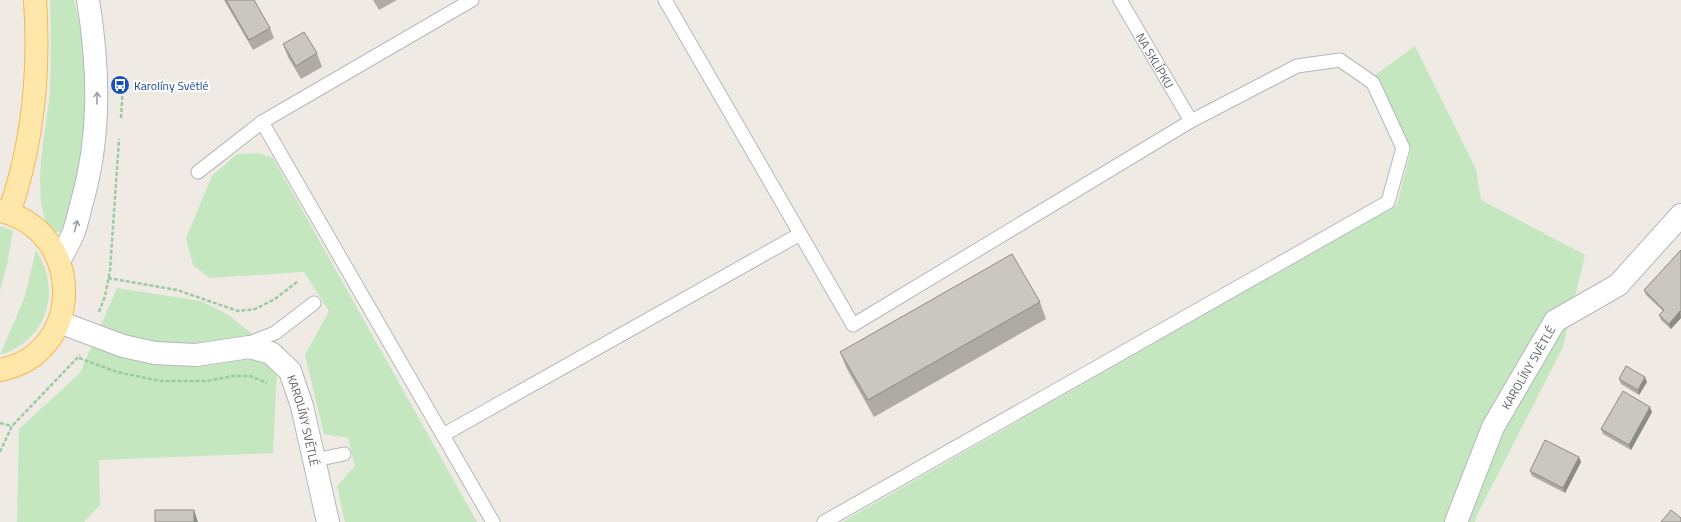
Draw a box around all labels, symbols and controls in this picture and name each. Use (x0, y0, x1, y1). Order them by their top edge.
street label: NA SKLÍPKU (1132, 29, 1179, 92)
bus stop icon: Karolíny Světlé (109, 74, 131, 96)
place label: Karolíny Světlé (134, 76, 209, 95)
one-way arrow (93, 92, 101, 105)
one-way arrow (72, 220, 80, 233)
street label: KAROLÍNY SVĚTLÉ (1496, 322, 1560, 413)
street label: KAROLÍNY SVĚTLÉ (282, 372, 325, 468)

